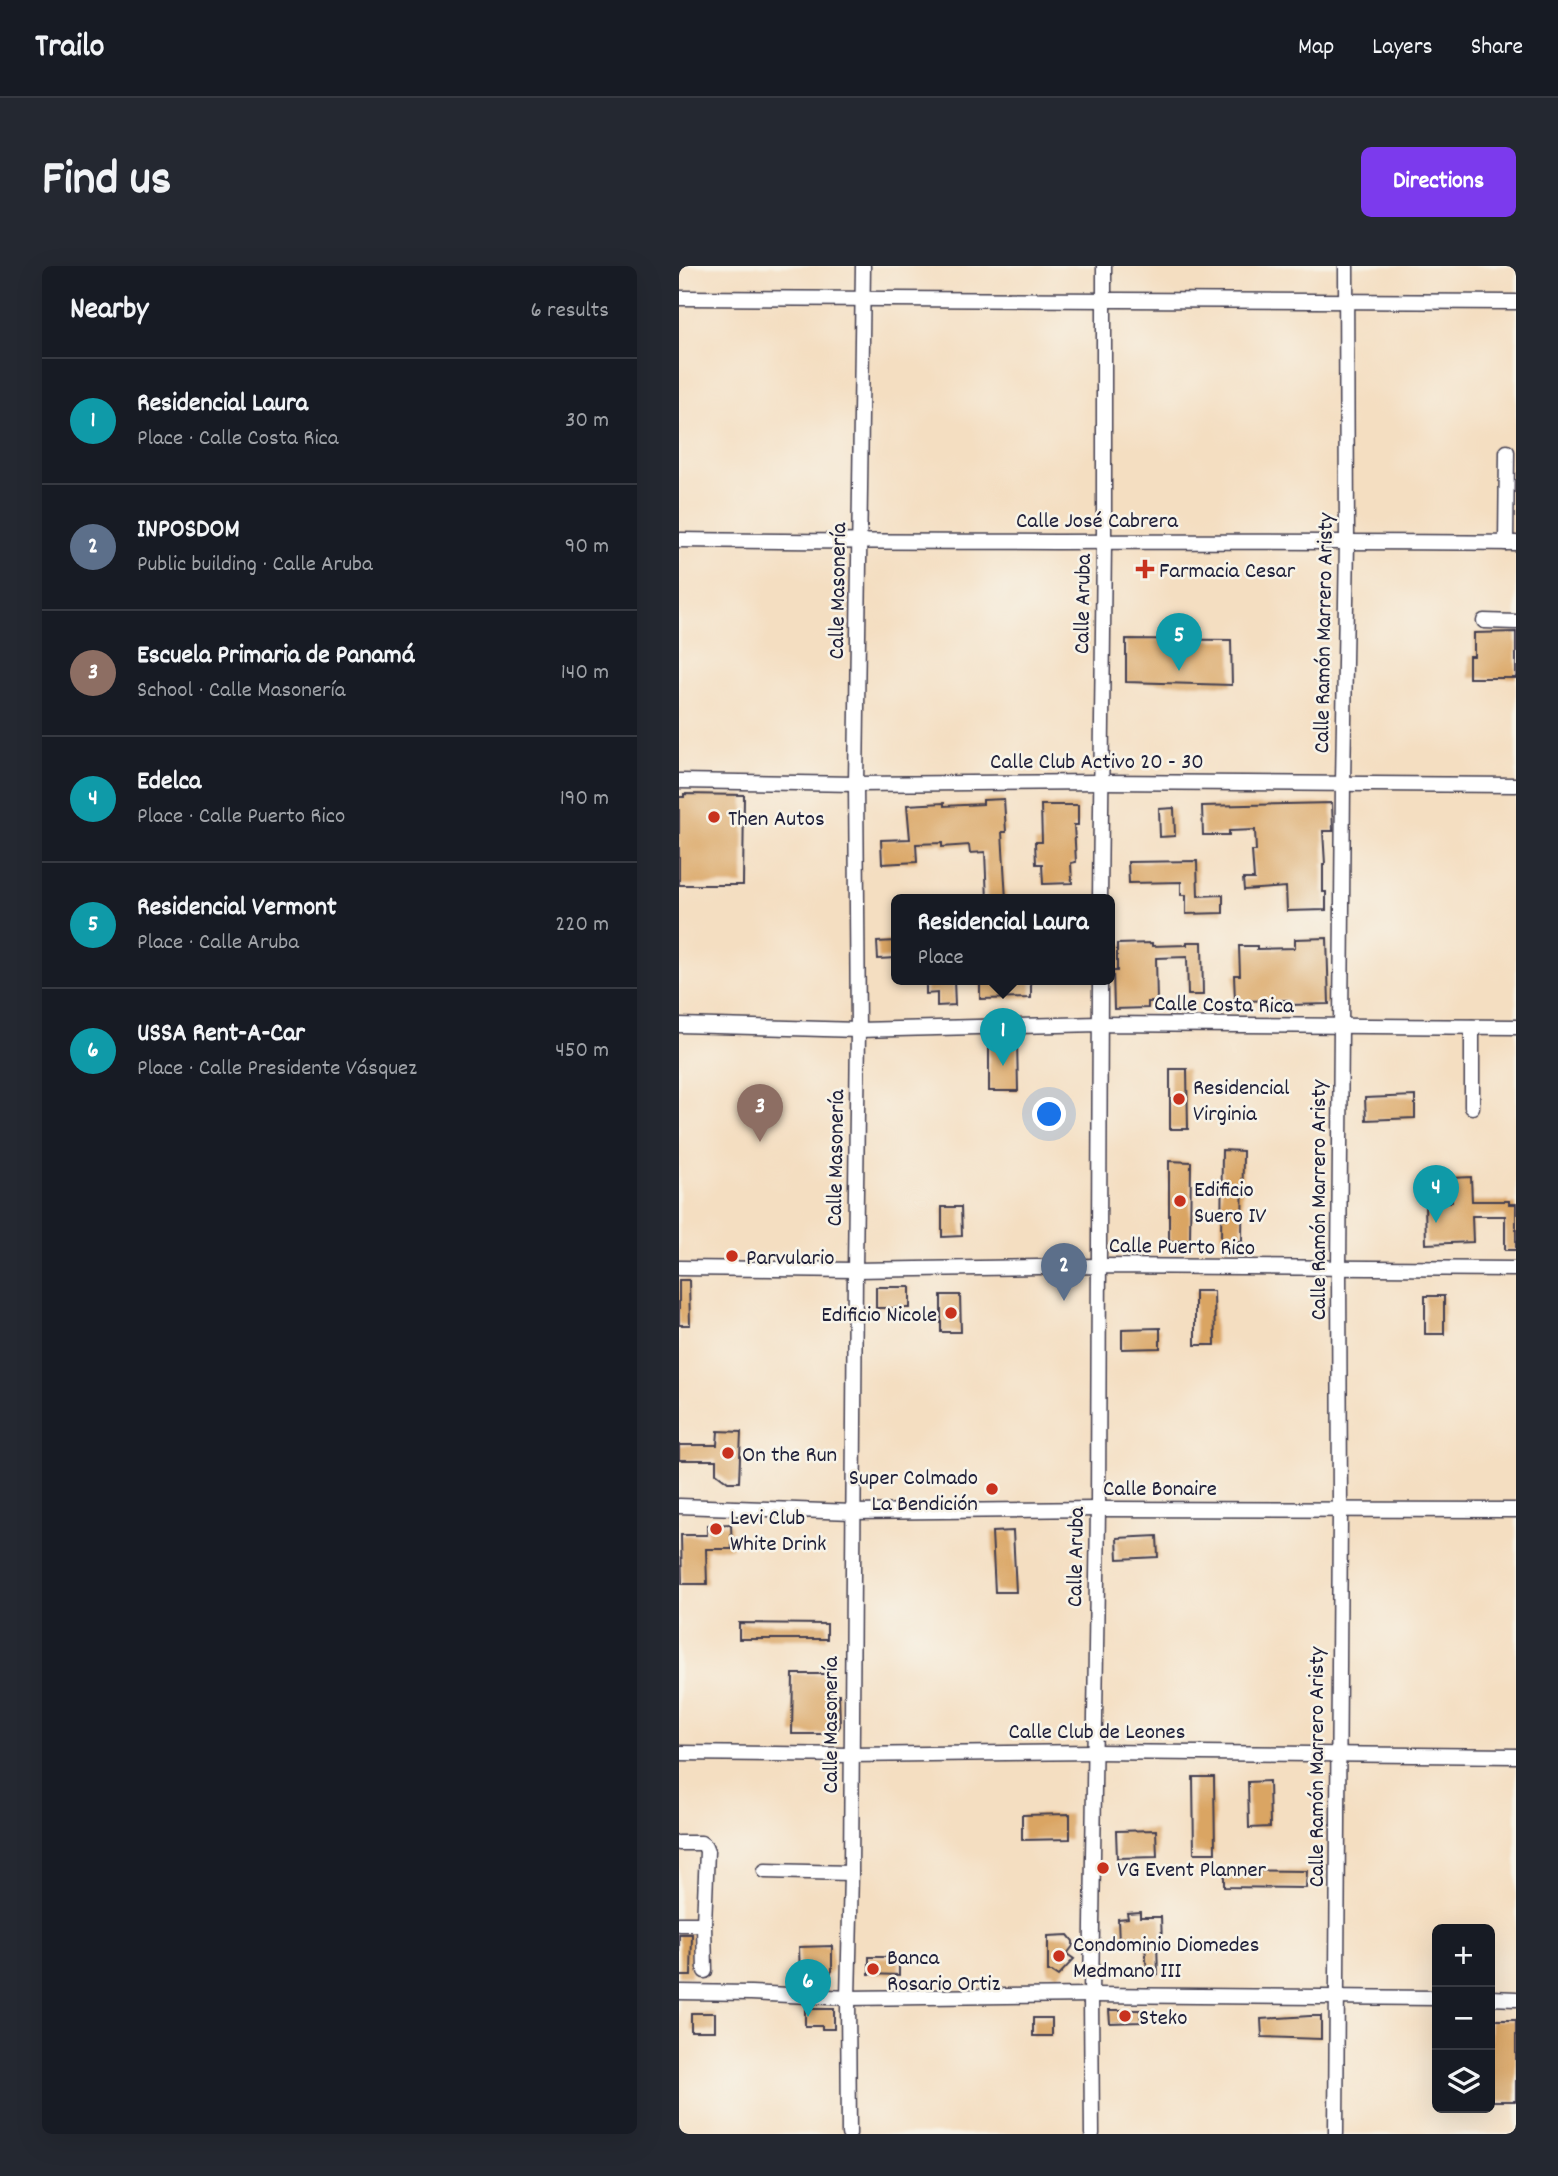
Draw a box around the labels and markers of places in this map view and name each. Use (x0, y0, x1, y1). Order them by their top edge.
place label: Farmacia Cesar (1159, 556, 1296, 589)
marker: Farmacia Cesar (1137, 561, 1153, 577)
pin: 5 (1156, 613, 1202, 671)
place label: Then Autos (728, 804, 825, 837)
marker: Then Autos (706, 809, 722, 825)
pin: 1 (980, 1008, 1026, 1066)
place label: Residencial Virginia (1193, 1073, 1290, 1132)
pin: 3 (737, 1084, 783, 1142)
marker: Residencial Virginia (1171, 1091, 1187, 1107)
pin: 4 (1413, 1165, 1459, 1223)
place label: Edificio Suero IV (1194, 1175, 1266, 1234)
marker: Edificio Suero IV (1172, 1193, 1188, 1209)
place label: Parvulario (746, 1243, 835, 1276)
pin: 2 (1041, 1243, 1087, 1301)
marker: Parvulario (724, 1248, 740, 1264)
place label: Edificio Nicole (821, 1300, 937, 1333)
marker: Edificio Nicole (943, 1305, 959, 1321)
place label: On the Run (742, 1440, 837, 1473)
marker: On the Run (720, 1445, 736, 1461)
place label: Super Colmado La Bendición (849, 1463, 978, 1522)
marker: Super Colmado La Bendición (984, 1481, 1000, 1497)
place label: Levi Club White Drink (730, 1503, 827, 1562)
marker: Levi Club White Drink (708, 1521, 724, 1537)
place label: VG Event Planner (1117, 1855, 1267, 1888)
marker: VG Event Planner (1095, 1860, 1111, 1876)
place label: Condominio Diomedes Medmano III (1073, 1930, 1259, 1989)
place label: Banca Rosario Ortiz (887, 1943, 1001, 2002)
marker: Condominio Diomedes Medmano III (1051, 1948, 1067, 1964)
pin: 6 (785, 1959, 831, 2017)
marker: Banca Rosario Ortiz (865, 1961, 881, 1977)
place label: Steko (1139, 2003, 1187, 2036)
marker: Steko (1117, 2008, 1133, 2024)

